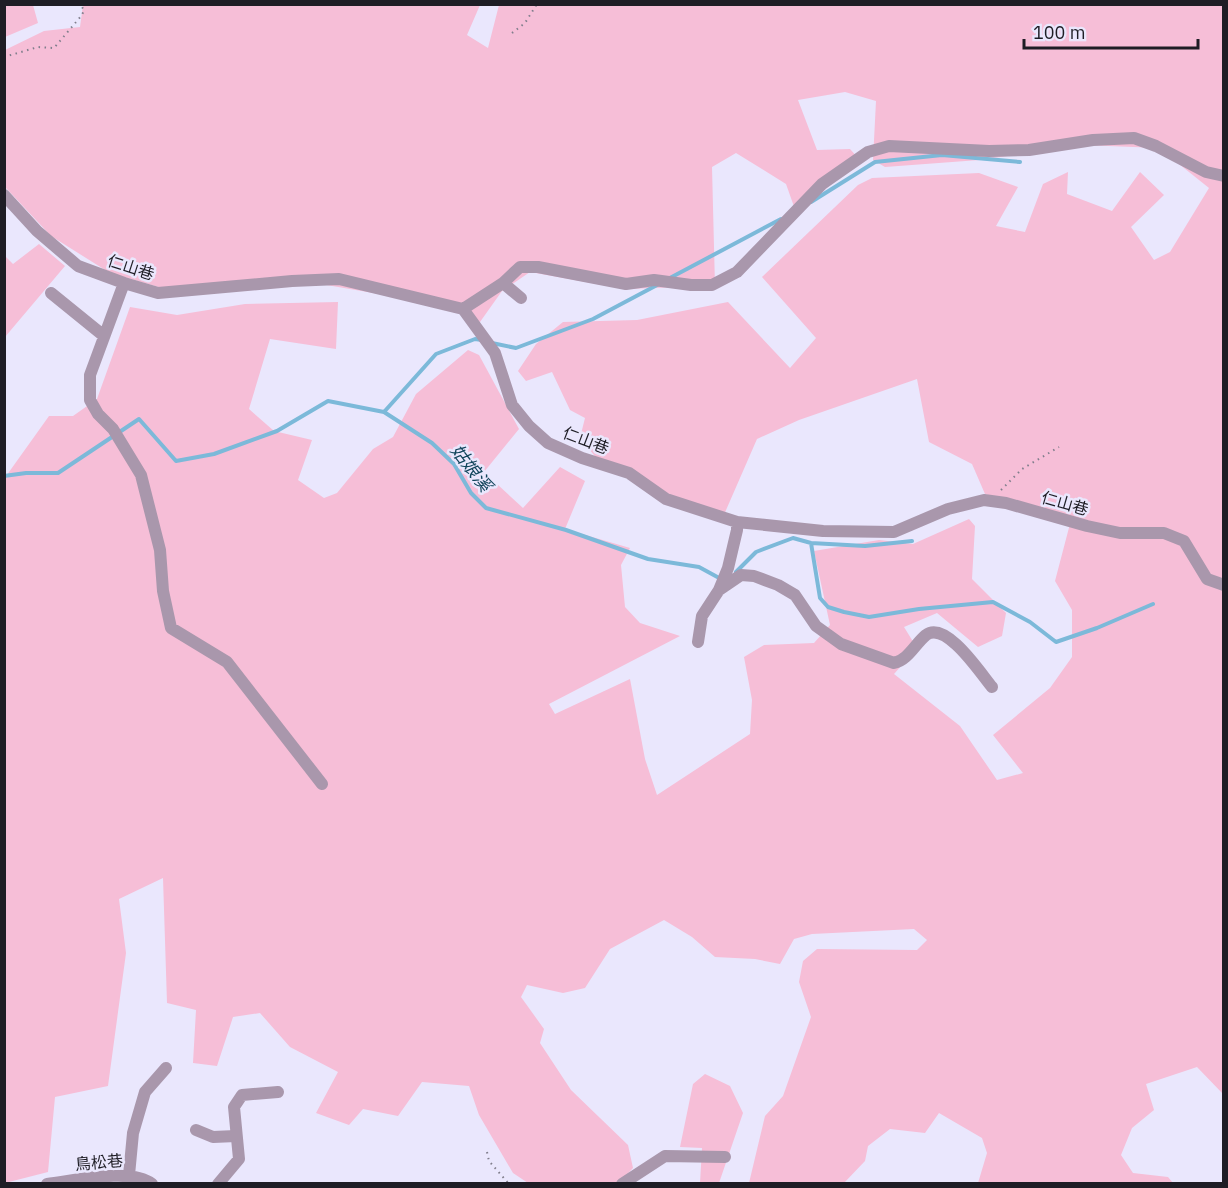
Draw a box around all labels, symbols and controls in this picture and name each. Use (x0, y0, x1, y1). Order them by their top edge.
scale bar (1024, 12, 1198, 50)
text: 100 m (1033, 21, 1085, 44)
street label: 仁山巷 (105, 250, 157, 284)
street label: 仁山巷 (560, 422, 612, 458)
water label: 姑娘溪 (446, 439, 499, 498)
street label: 仁山巷 (1039, 487, 1091, 519)
street label: 鳥松巷 (74, 1150, 124, 1174)

